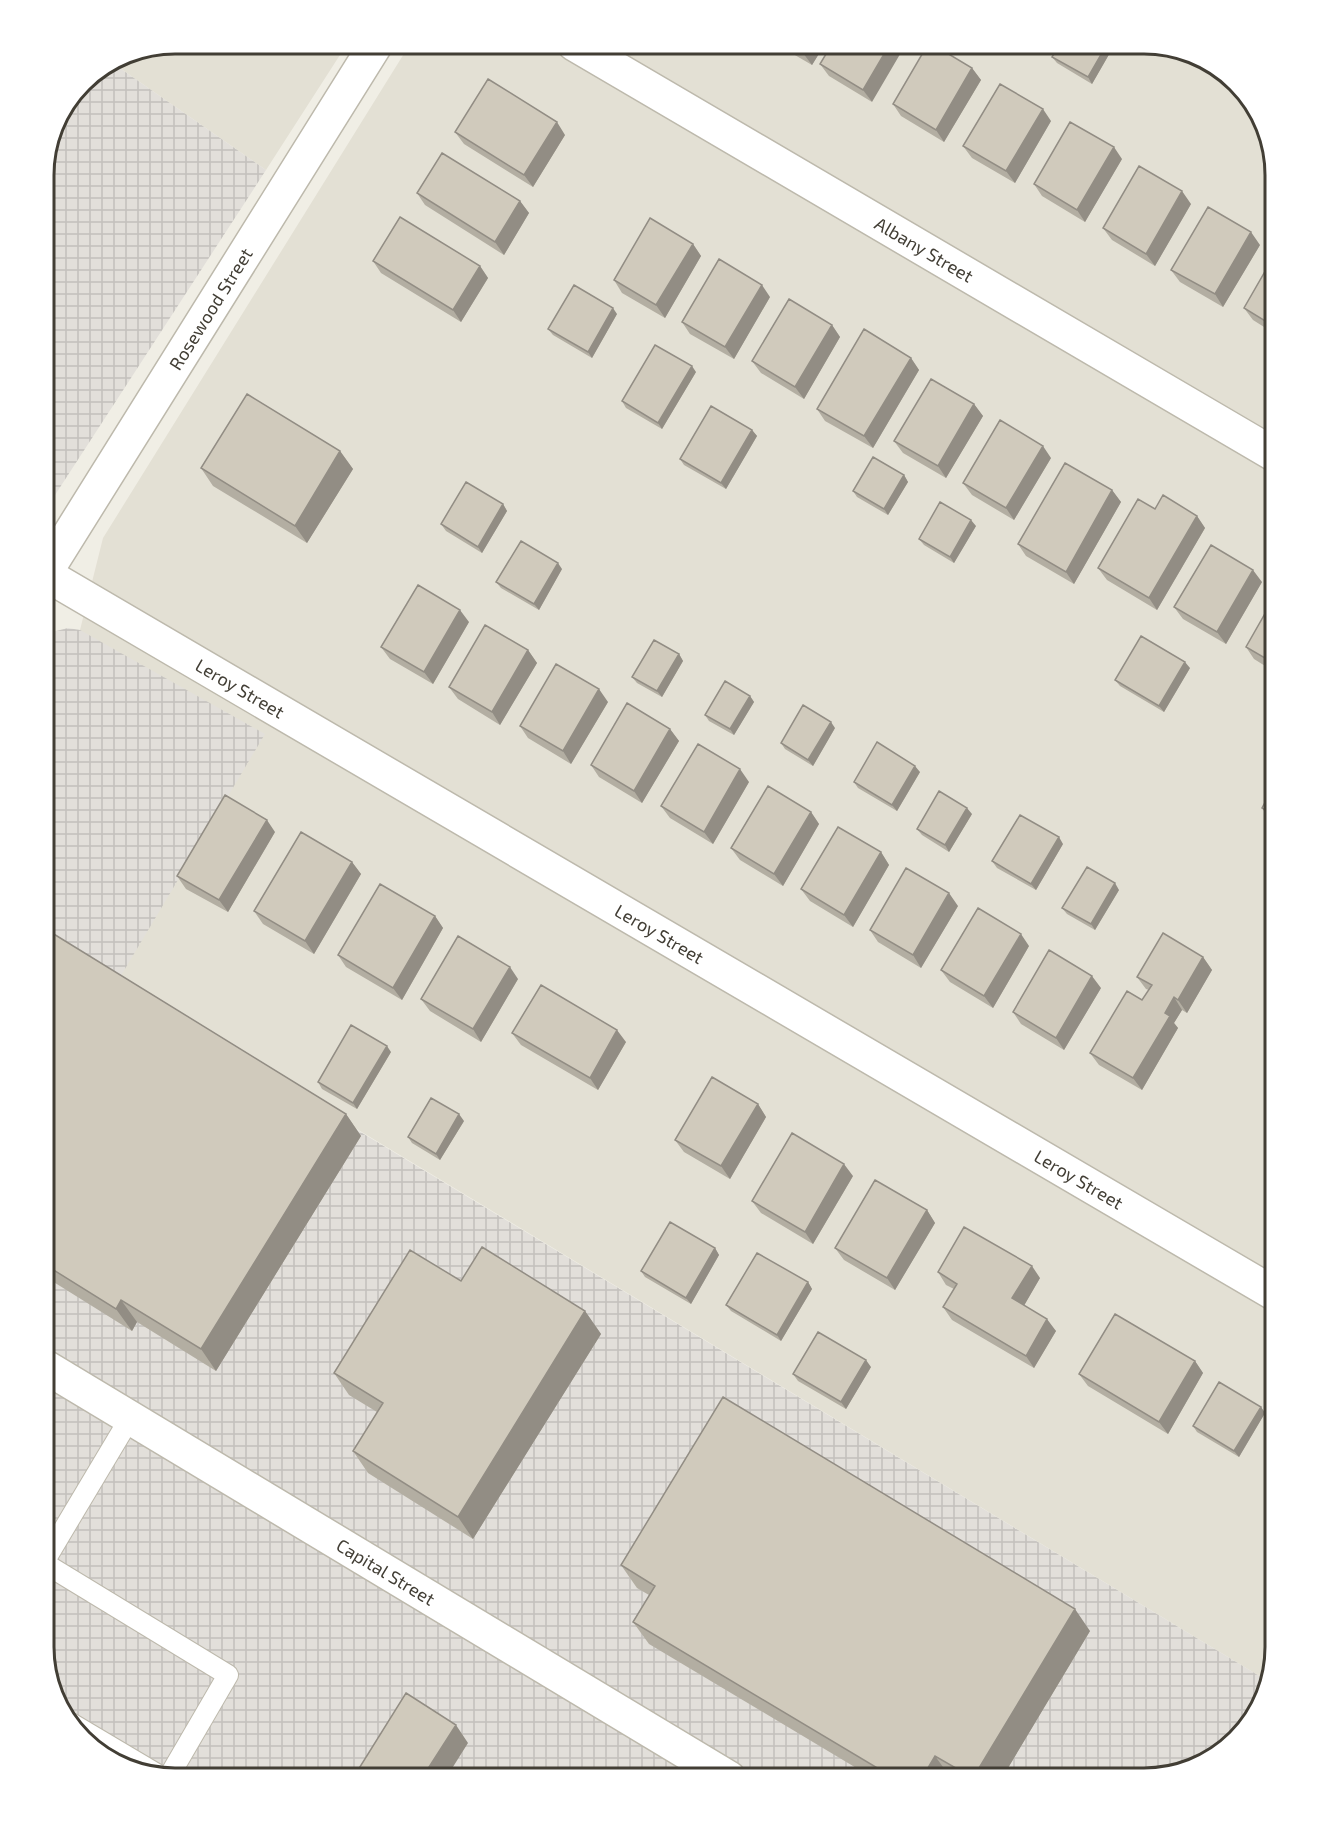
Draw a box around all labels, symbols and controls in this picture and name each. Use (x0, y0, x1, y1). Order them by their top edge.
street label: Albany Street (871, 212, 978, 287)
street label: Rosewood Street (164, 244, 257, 374)
street label: Leroy Street (192, 654, 289, 723)
street label: Leroy Street (611, 899, 708, 968)
street label: Leroy Street (1031, 1145, 1127, 1214)
street label: Capital Street (333, 1534, 439, 1610)

